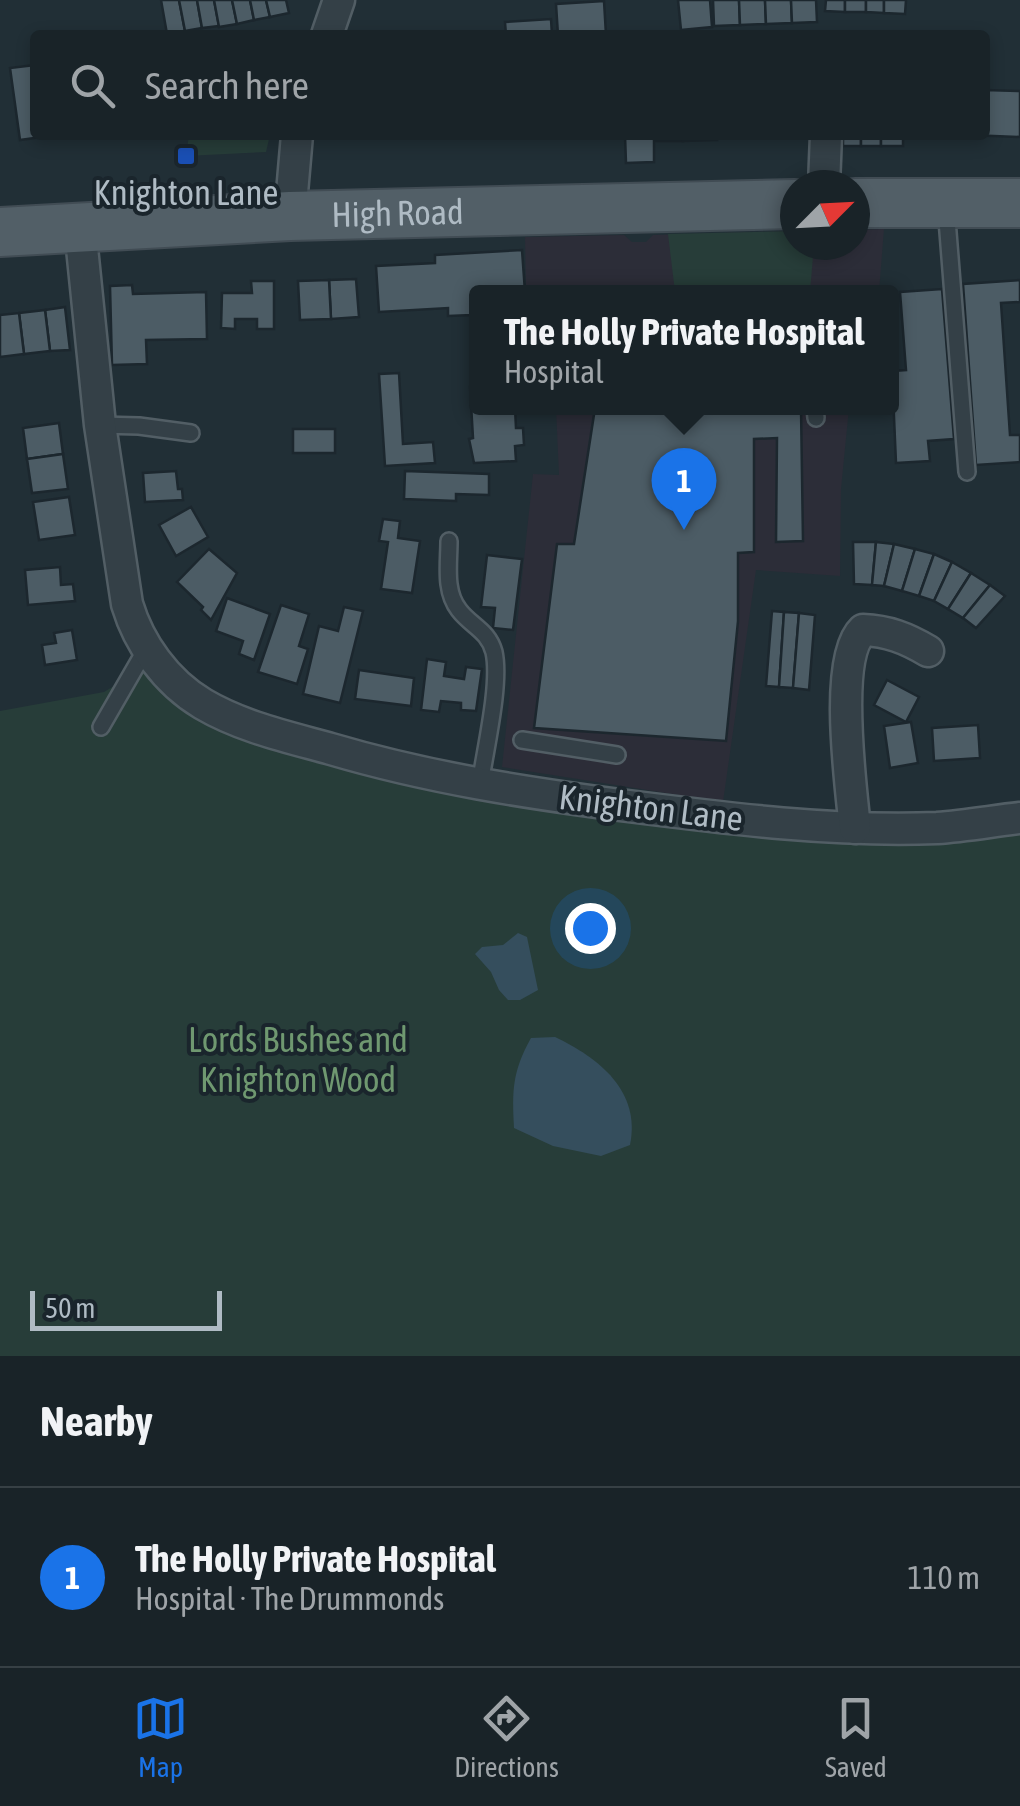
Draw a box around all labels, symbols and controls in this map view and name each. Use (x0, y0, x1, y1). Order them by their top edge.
search box (30, 30, 990, 140)
icon: search (65, 58, 120, 113)
text: Search here (145, 64, 309, 107)
marker: Knighton Lane (175, 145, 197, 167)
north arrow (780, 170, 870, 260)
place label: Knighton Lane (94, 172, 278, 212)
street label: High Road (331, 191, 464, 234)
popup (469, 285, 899, 415)
text: The Holly Private Hospital (504, 310, 864, 353)
text: Hospital (504, 353, 604, 390)
pin: 1 (652, 448, 716, 530)
street label: Knighton Lane (557, 776, 745, 838)
your location (565, 903, 616, 954)
park label: Lords Bushes and Knighton Wood (188, 1019, 408, 1099)
scale bar (30, 1286, 222, 1330)
text: 50 m (45, 1292, 95, 1324)
text: Nearby (40, 1397, 153, 1445)
text: The Holly Private Hospital (135, 1537, 496, 1580)
text: 1 (65, 1559, 80, 1596)
text: 110 m (907, 1559, 980, 1596)
text: Hospital · The Drummonds (135, 1580, 444, 1617)
tab: Map (133, 1691, 188, 1783)
tab: Directions (454, 1691, 559, 1783)
tab: Saved (825, 1691, 887, 1783)

